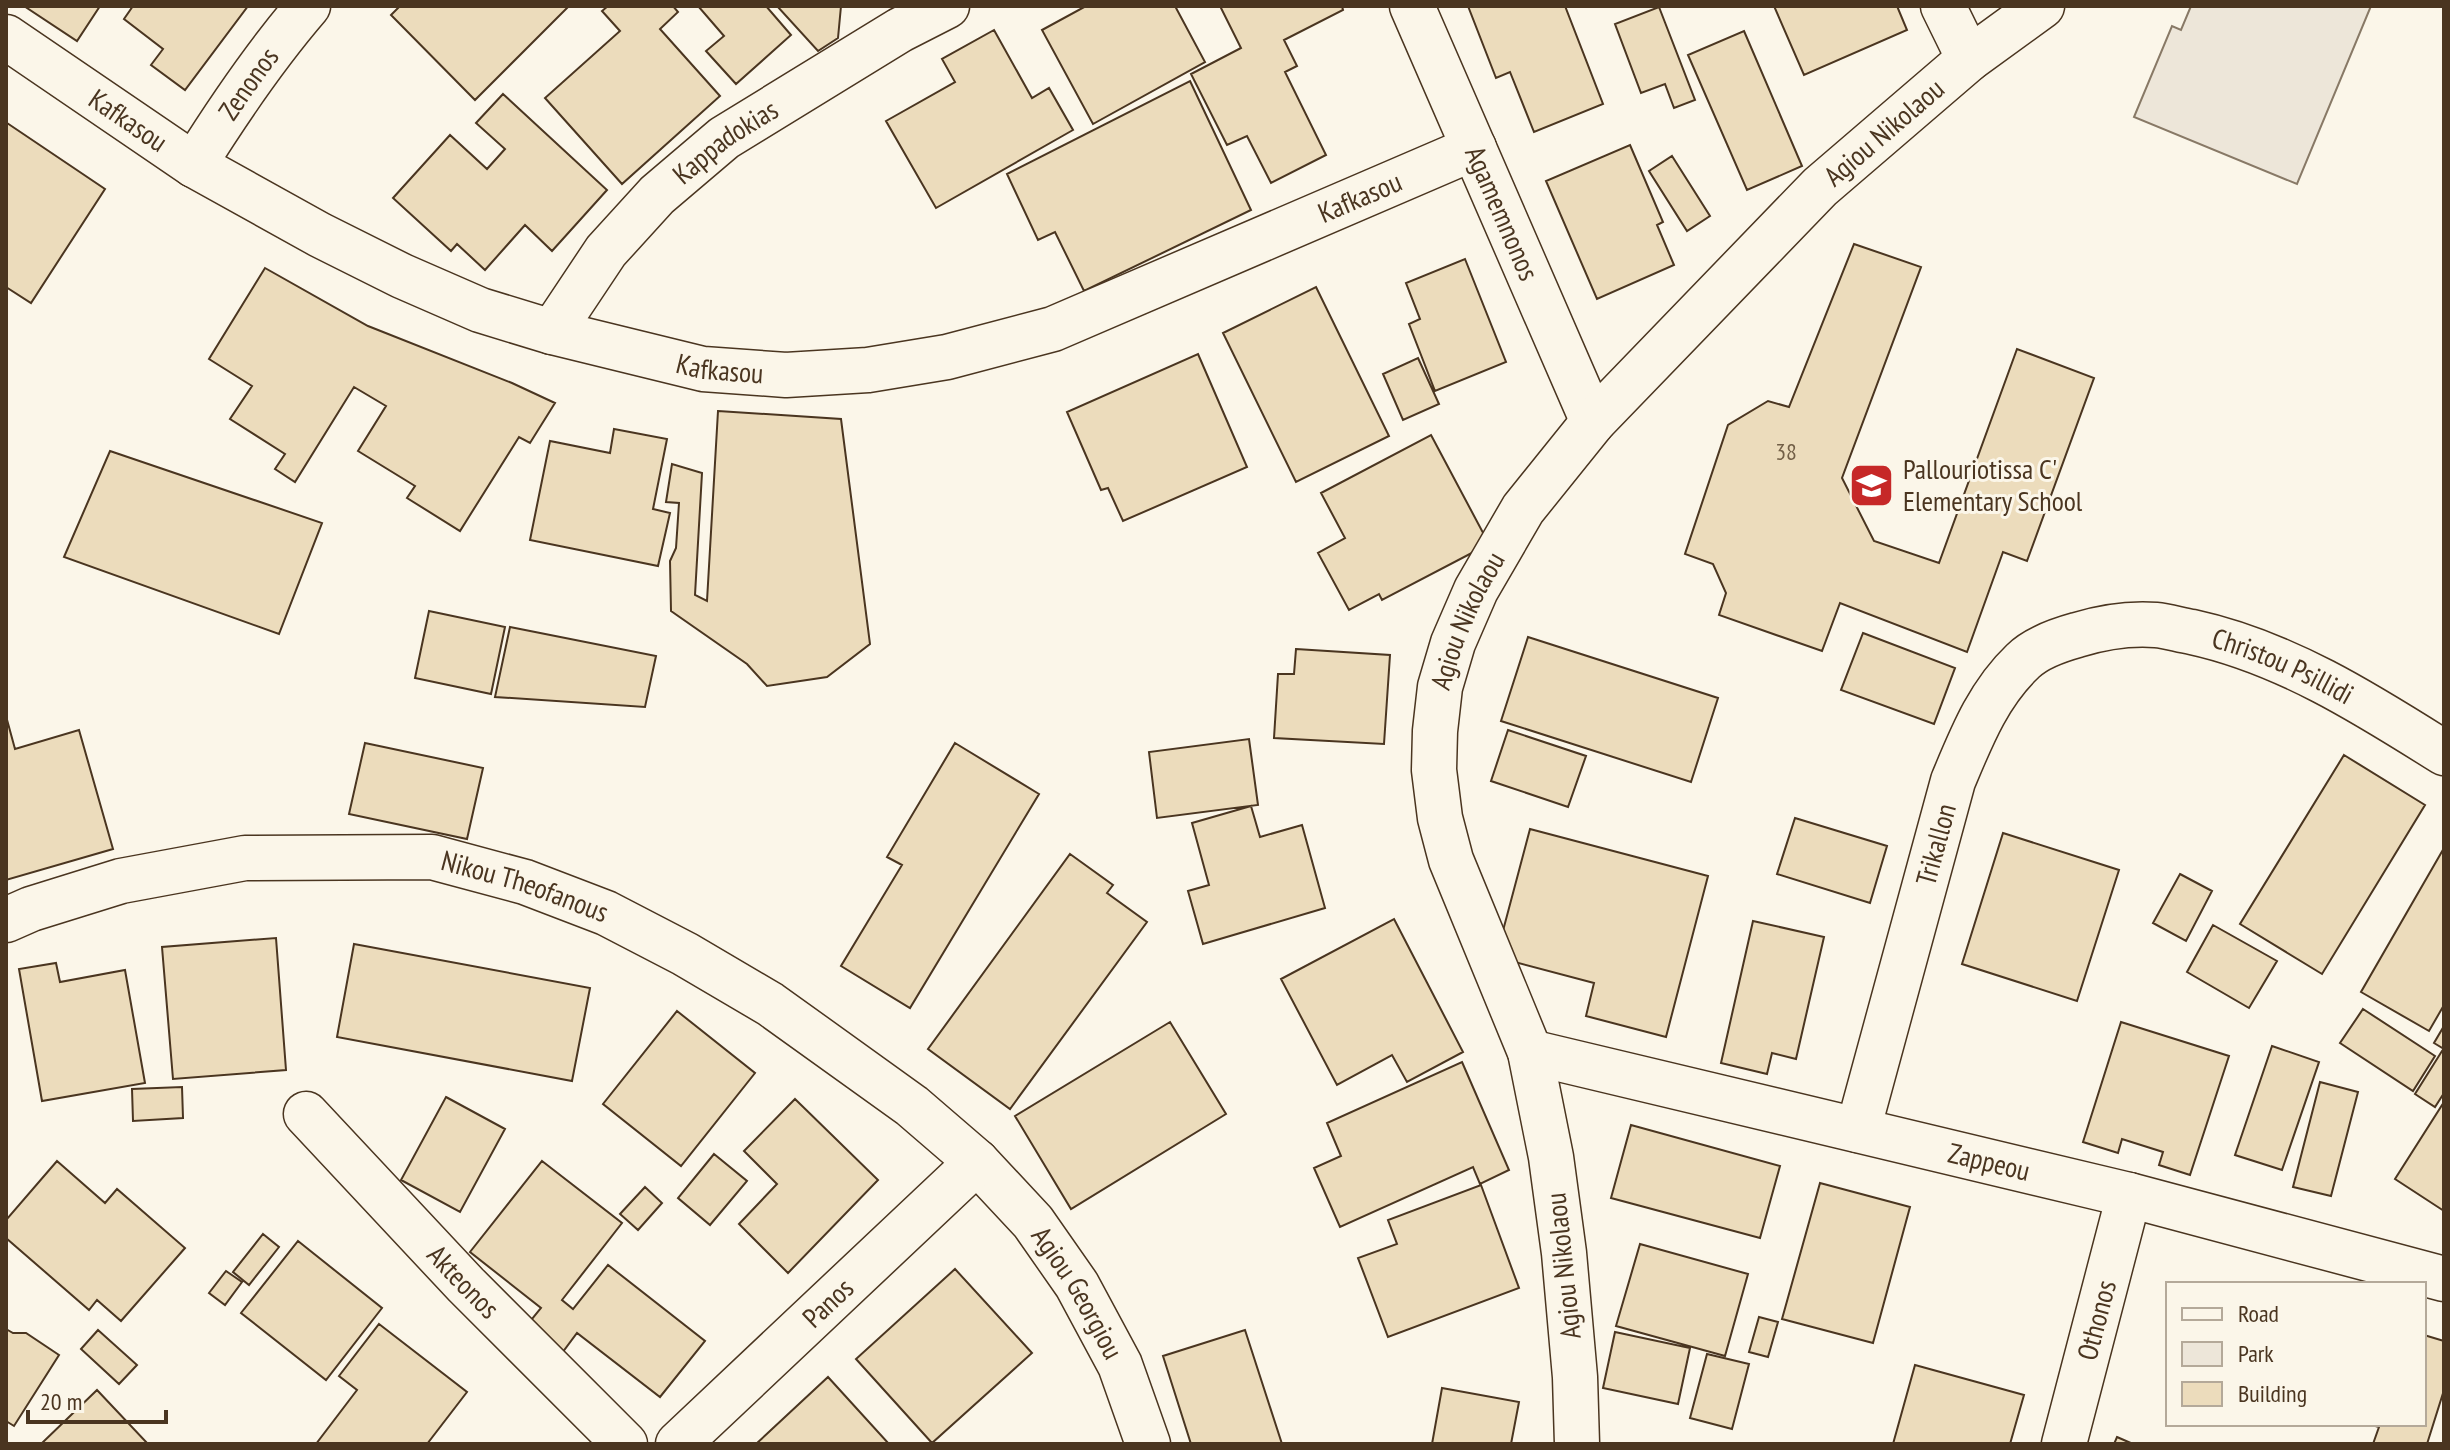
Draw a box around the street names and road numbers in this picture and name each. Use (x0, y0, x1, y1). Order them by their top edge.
street label: Zenonos (209, 39, 286, 127)
street label: Agiou Nikolaou (1816, 70, 1951, 194)
street label: Kafkasou (82, 80, 175, 160)
street label: Kappadokias (664, 90, 784, 192)
street label: Agamemnonos (1457, 140, 1548, 286)
street label: Kafkasou (1312, 162, 1407, 231)
street label: Kafkasou (673, 344, 765, 391)
street label: Agiou Nikolaou (1421, 544, 1513, 694)
street label: Christou Psillidi (2208, 619, 2360, 712)
street label: Trikallon (1906, 799, 1964, 889)
street label: Nikou Theofanous (437, 841, 614, 930)
street label: Zappeou (1945, 1133, 2034, 1189)
street label: Agiou Nikolaou (1536, 1191, 1589, 1341)
street label: Agiou Georgiou (1024, 1219, 1132, 1365)
street label: Akteonos (420, 1236, 508, 1326)
street label: Panos (794, 1269, 861, 1335)
street label: Othonos (2068, 1276, 2124, 1364)

